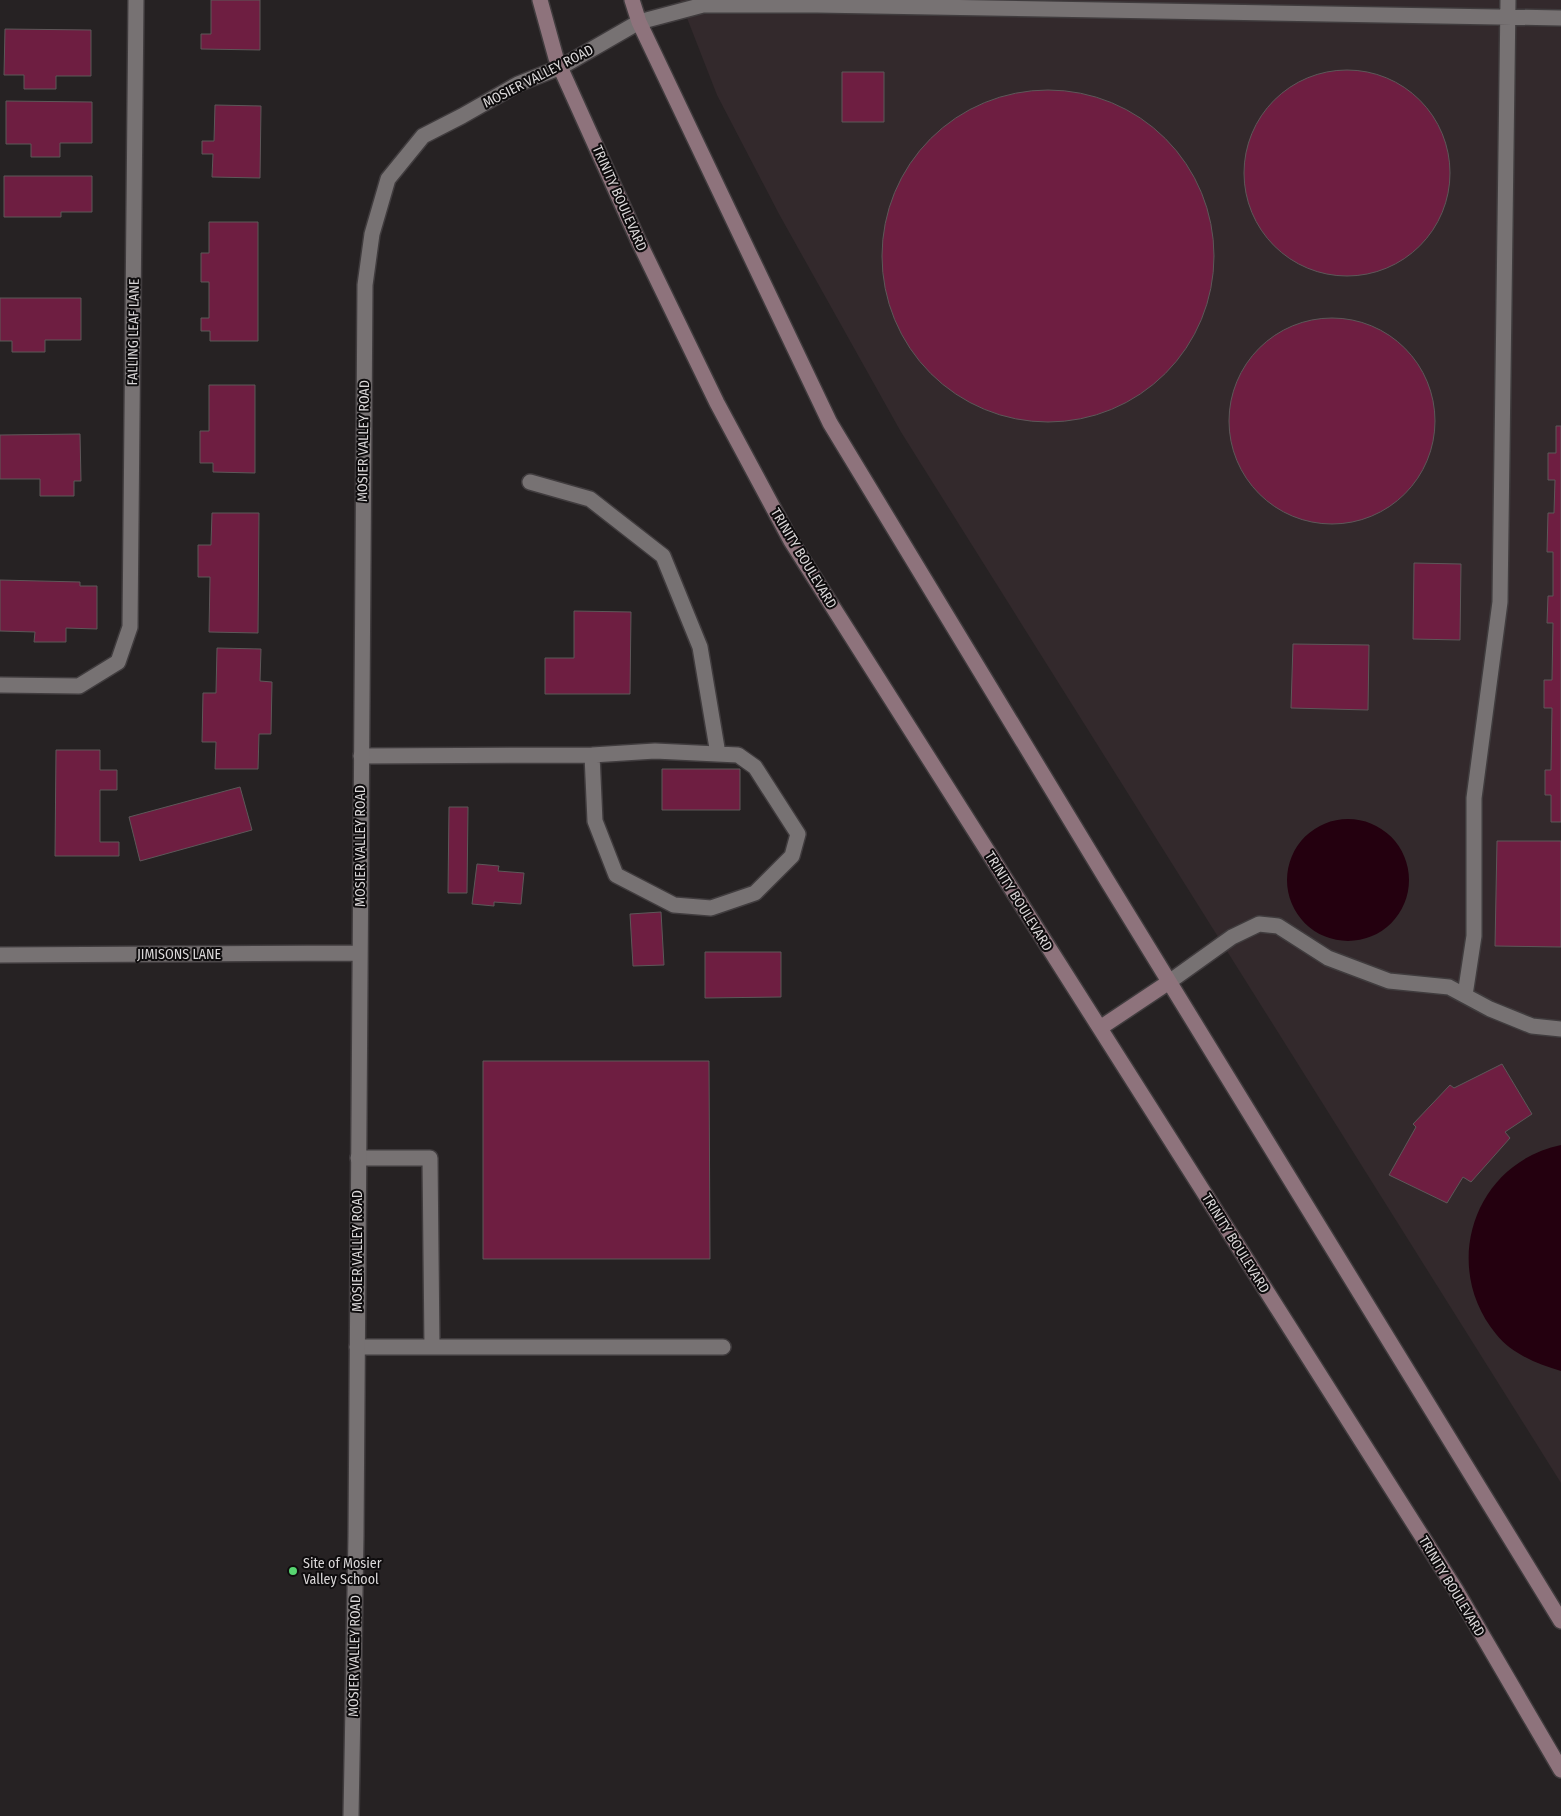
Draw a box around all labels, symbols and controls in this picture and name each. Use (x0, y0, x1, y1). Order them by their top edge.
street label: MOSIER VALLEY ROAD (480, 41, 596, 112)
street label: TRINITY BOULEVARD (589, 143, 651, 254)
street label: FALLING LEAF LANE (124, 278, 143, 386)
street label: MOSIER VALLEY ROAD (354, 380, 373, 502)
street label: TRINITY BOULEVARD (767, 505, 840, 612)
street label: MOSIER VALLEY ROAD (352, 785, 369, 907)
street label: TRINITY BOULEVARD (981, 848, 1056, 954)
street label: JIMISONS LANE (137, 946, 222, 963)
street label: MOSIER VALLEY ROAD (349, 1190, 366, 1312)
street label: TRINITY BOULEVARD (1198, 1190, 1273, 1296)
street label: TRINITY BOULEVARD (1415, 1533, 1488, 1640)
place label: Site of Mosier Valley School (303, 1555, 382, 1588)
marker: Site of Mosier Valley School (287, 1565, 299, 1577)
street label: MOSIER VALLEY ROAD (345, 1595, 364, 1717)

